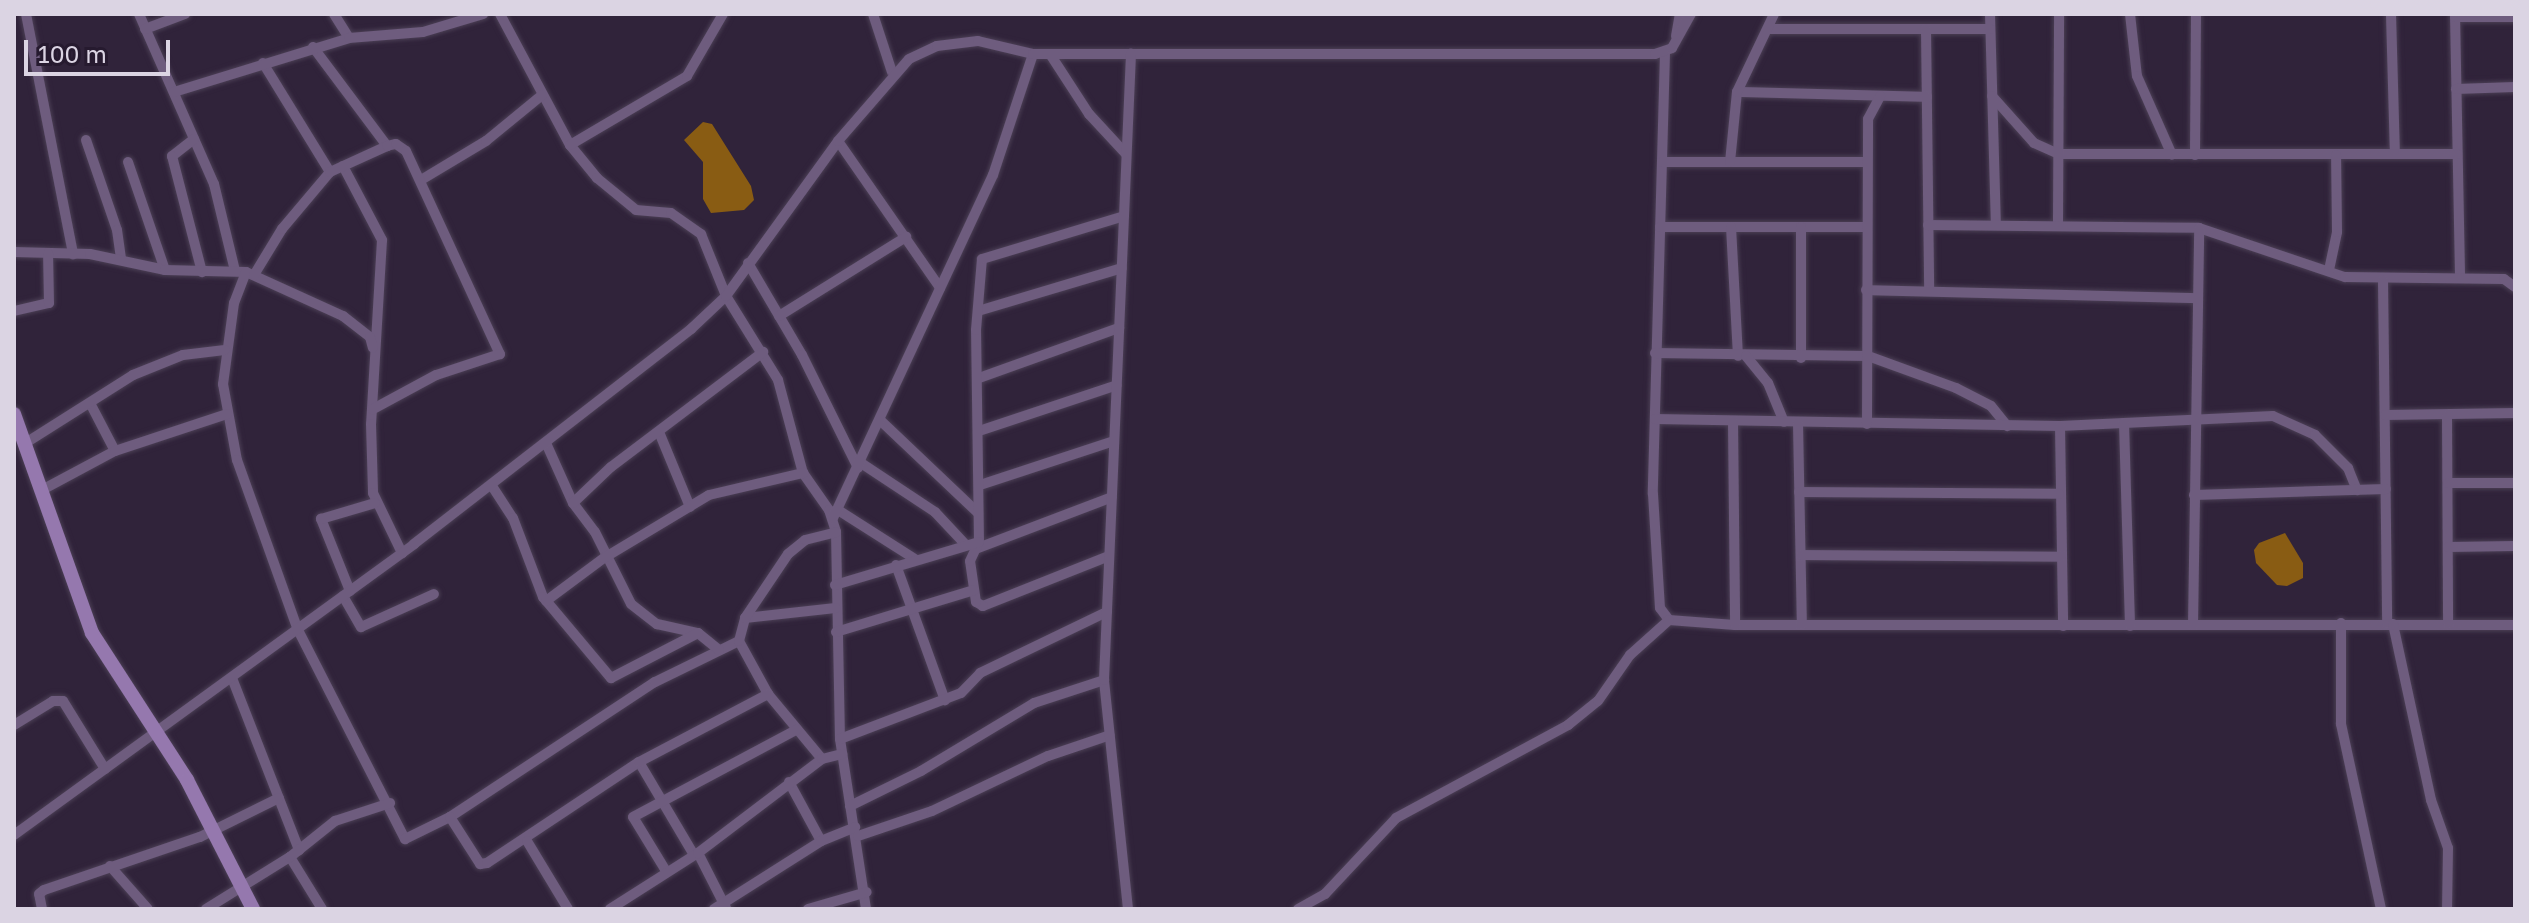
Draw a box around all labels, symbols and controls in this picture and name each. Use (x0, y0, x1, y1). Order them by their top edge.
scale bar (28, 24, 174, 74)
text: 100 m (38, 39, 107, 68)

